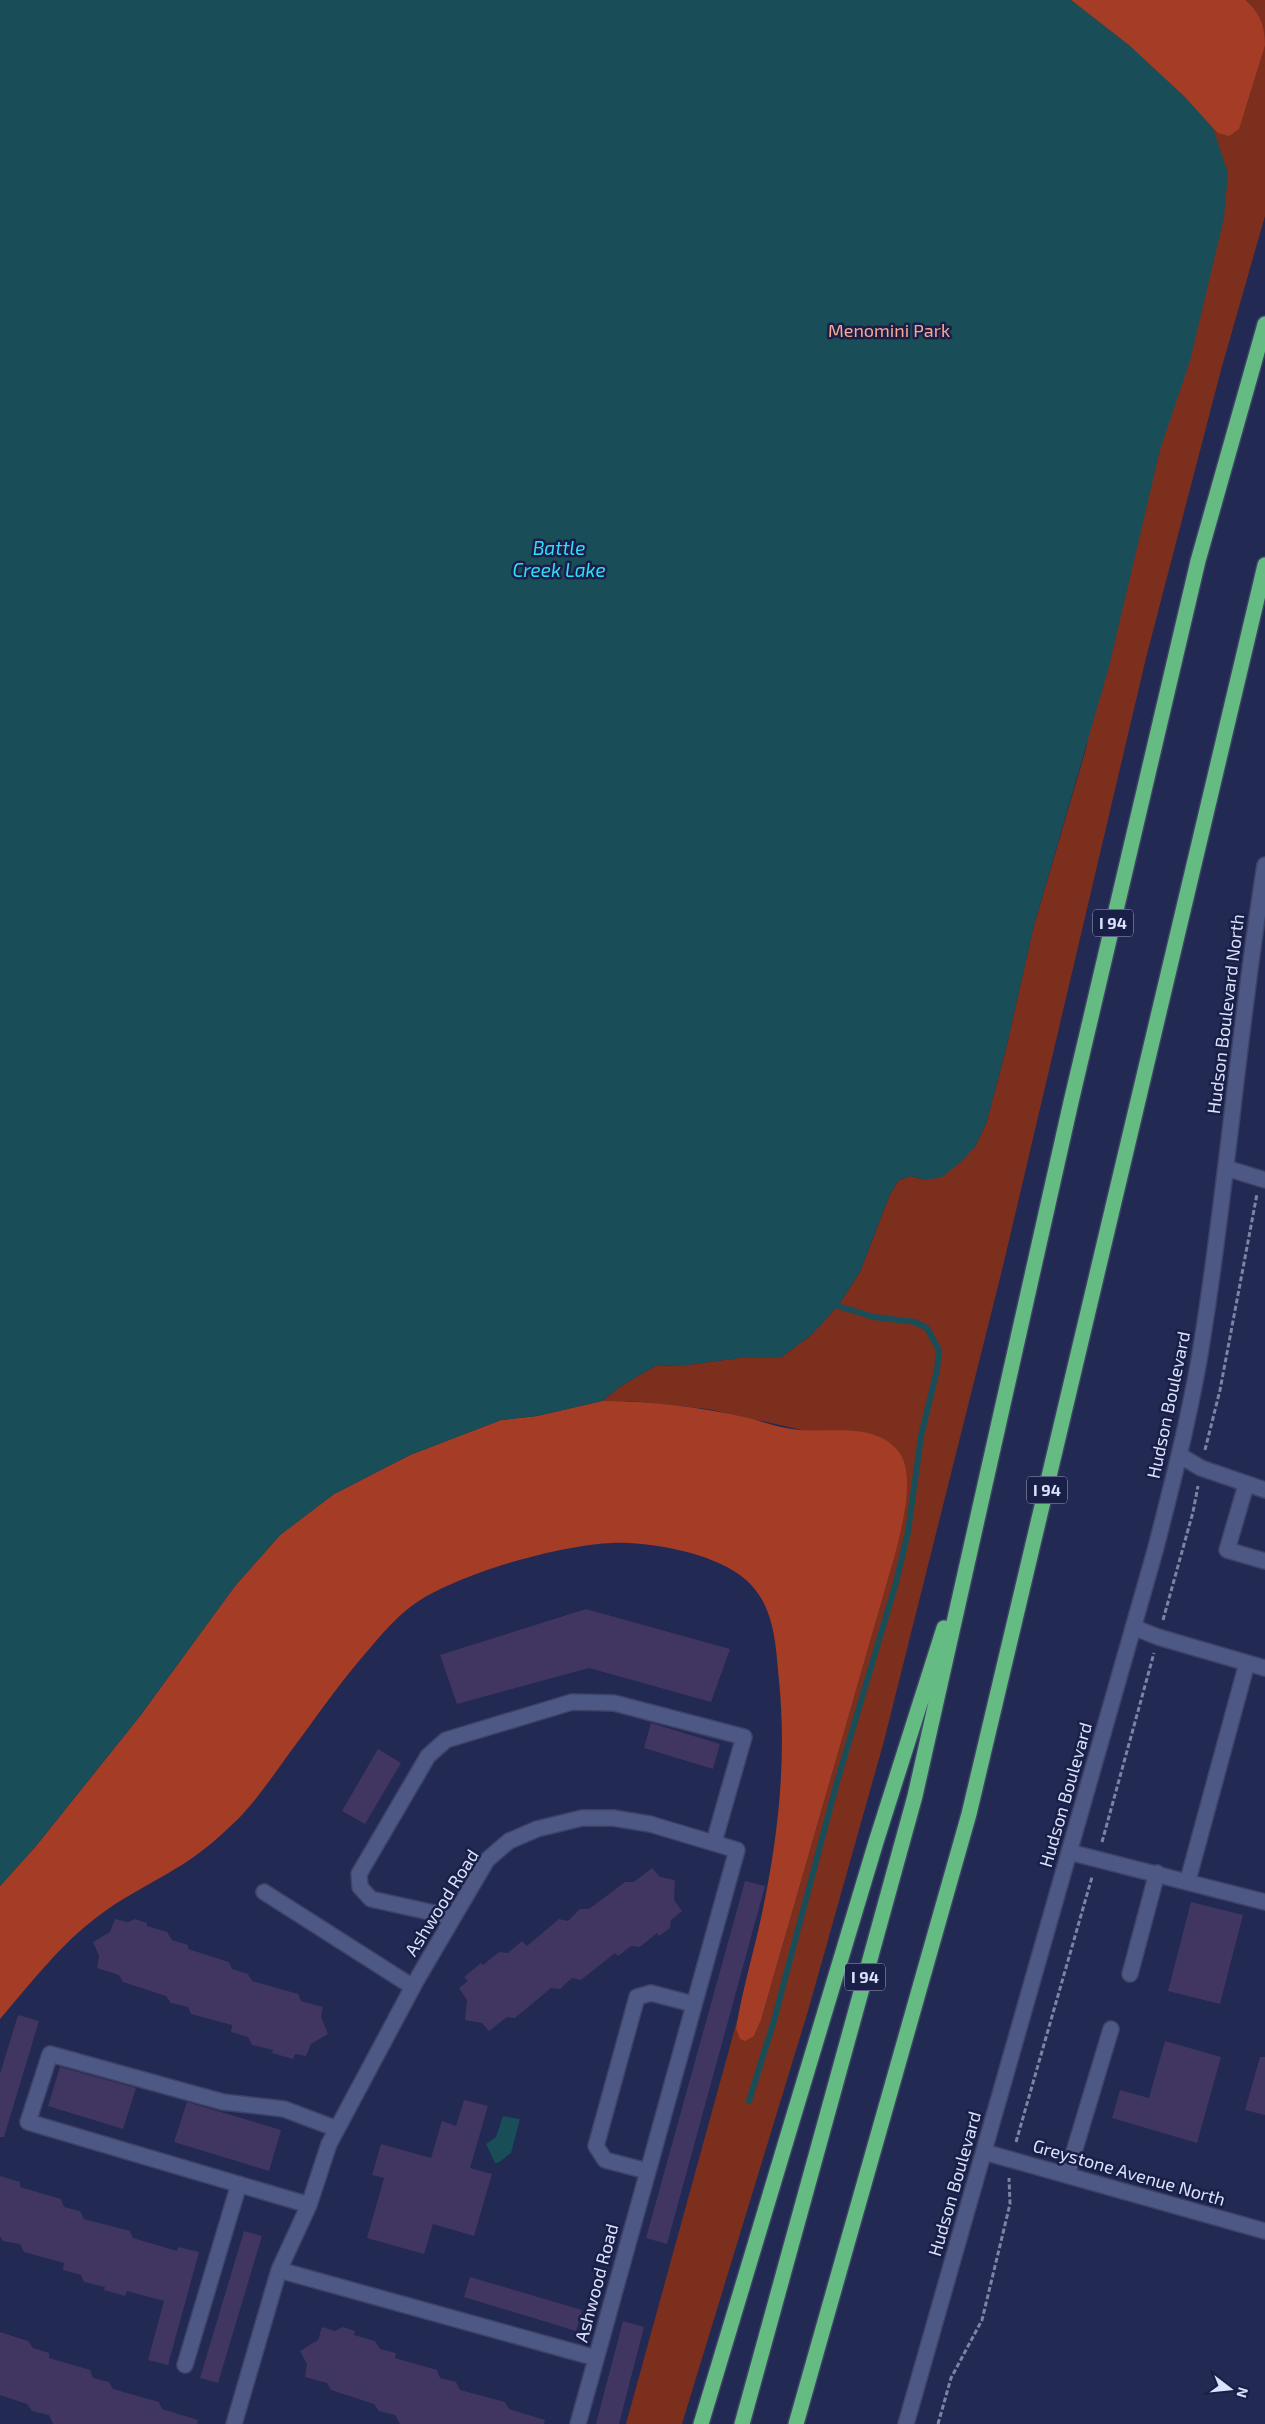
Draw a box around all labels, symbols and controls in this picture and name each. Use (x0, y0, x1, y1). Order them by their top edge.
park label: Menomini Park (828, 319, 950, 341)
water label: Battle Creek Lake (512, 536, 606, 581)
road number: I 94 (1093, 910, 1133, 936)
street label: Hudson Boulevard North (1202, 913, 1248, 1115)
street label: Hudson Boulevard (1142, 1329, 1194, 1480)
road number: I 94 (1027, 1476, 1067, 1504)
street label: Hudson Boulevard (1034, 1720, 1096, 1870)
street label: Ashwood Road (400, 1845, 483, 1960)
road number: I 94 (845, 1964, 885, 1990)
street label: Hudson Boulevard (923, 2109, 985, 2259)
street label: Greystone Avenue North (1031, 2134, 1228, 2210)
street label: Ashwood Road (570, 2221, 622, 2344)
north arrow (1205, 2364, 1255, 2414)
text: N (1233, 2386, 1253, 2400)

